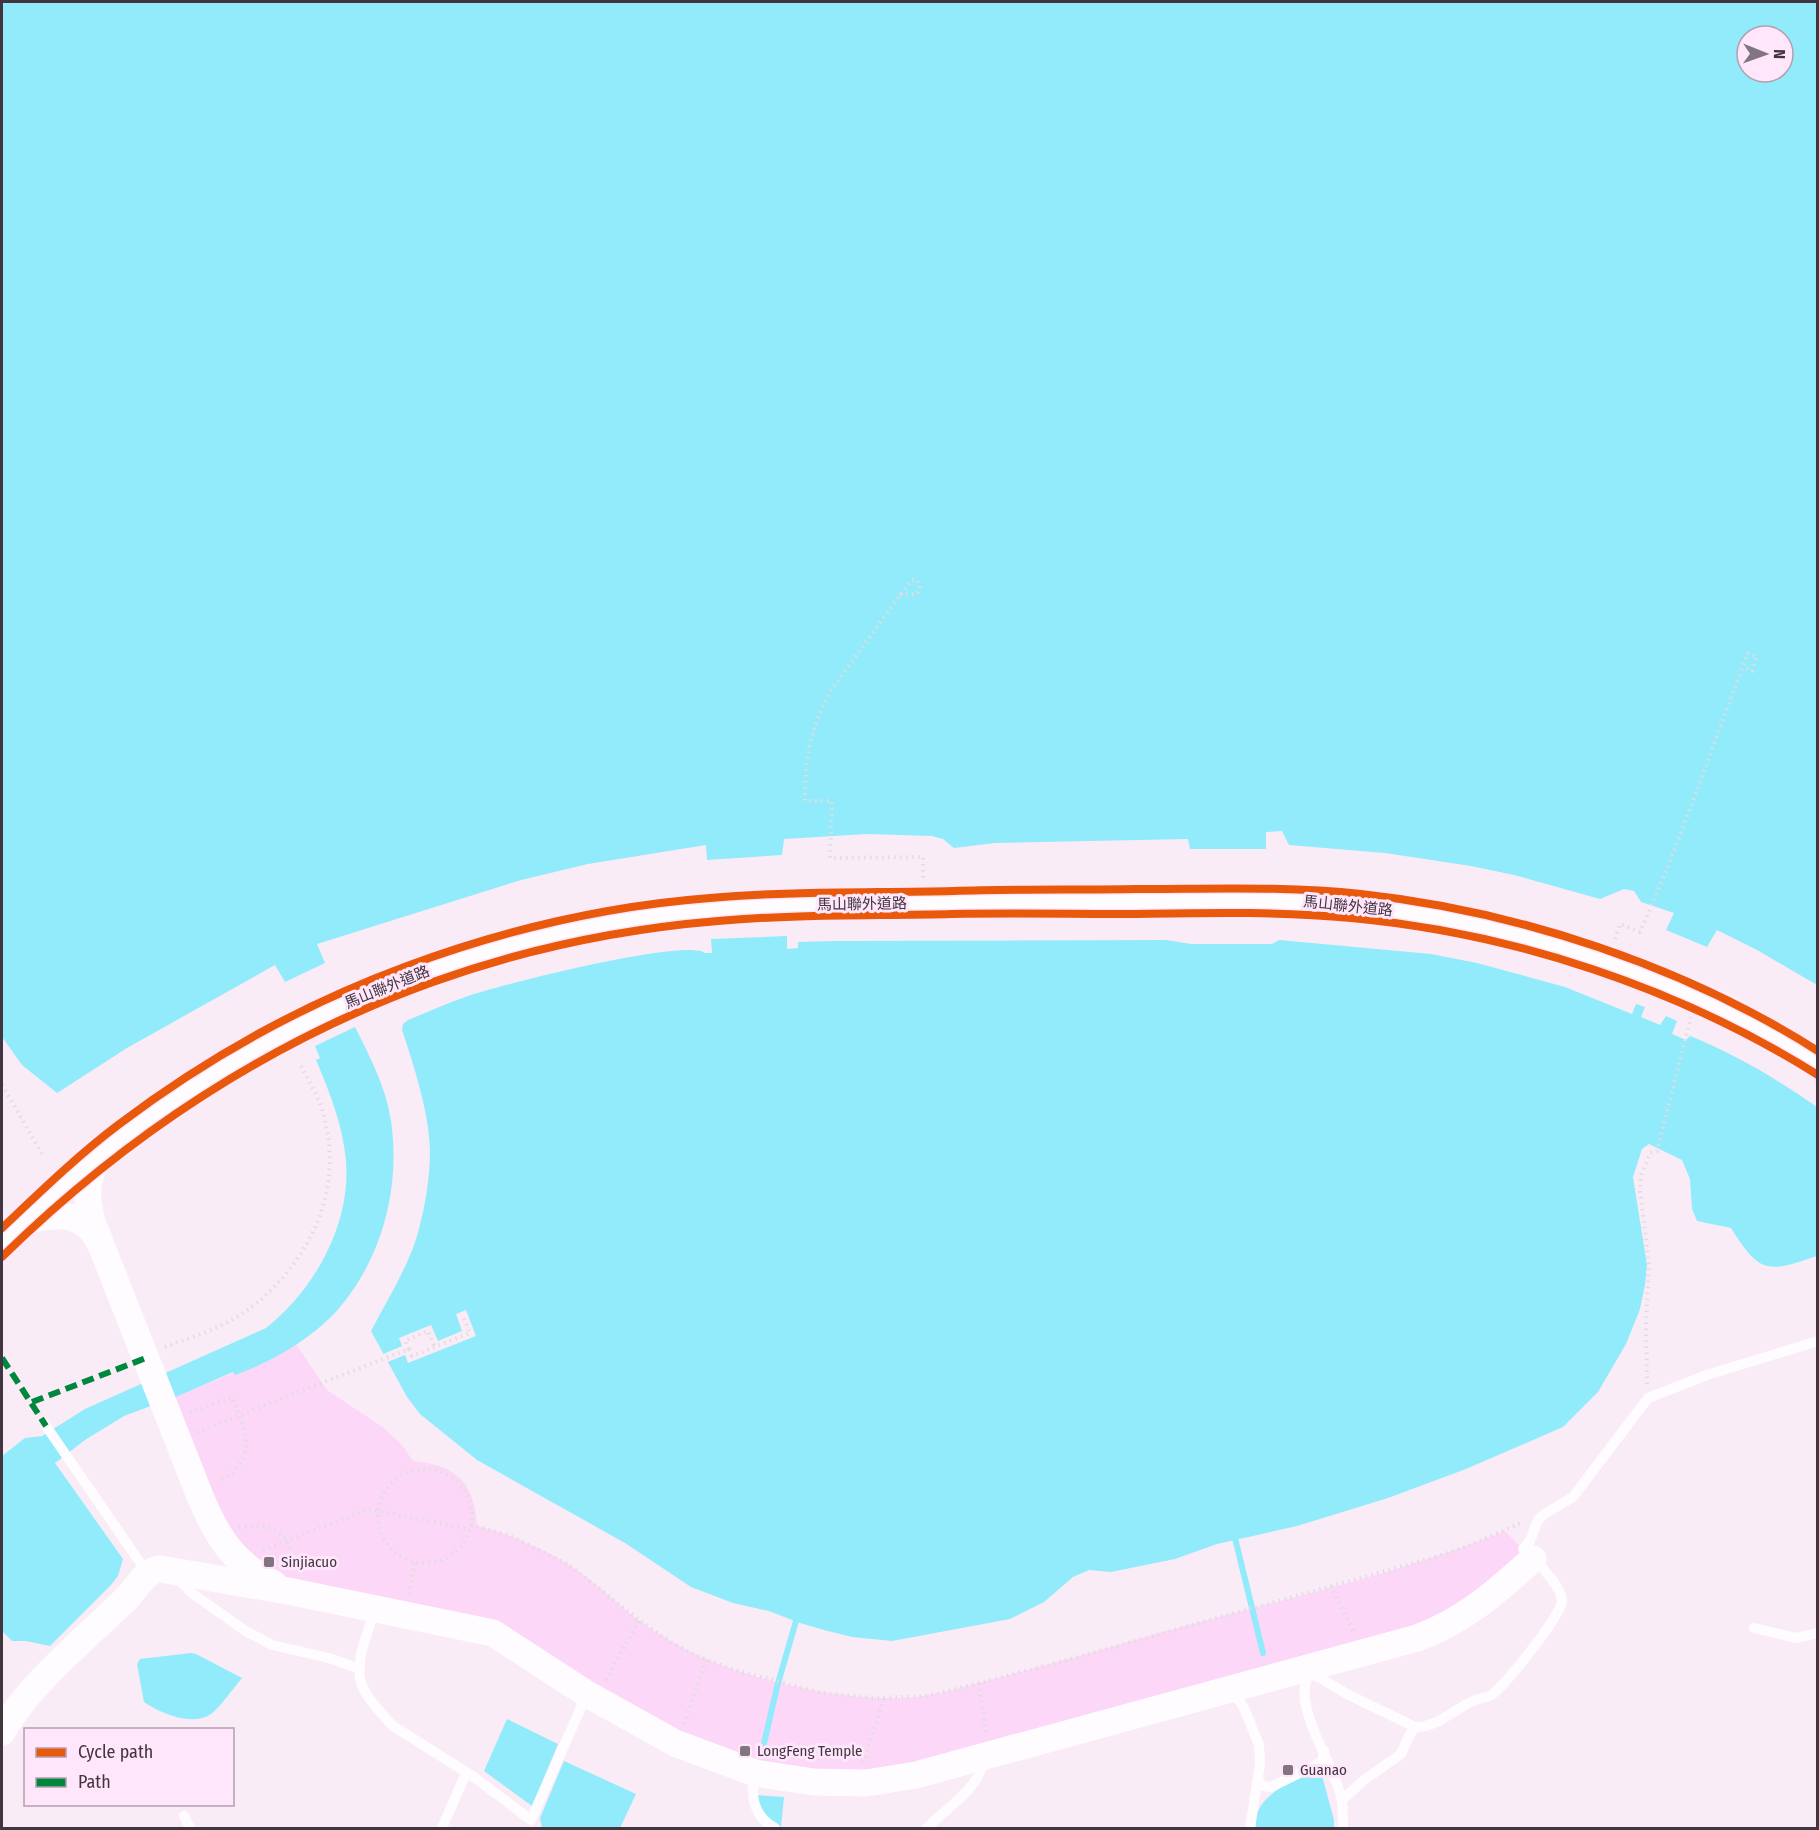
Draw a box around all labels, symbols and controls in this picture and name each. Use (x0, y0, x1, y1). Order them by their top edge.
north arrow (1735, 24, 1795, 84)
text: N (1770, 49, 1789, 59)
street label: 馬山聯外道路 (1302, 892, 1394, 920)
street label: 馬山聯外道路 (817, 894, 907, 914)
street label: 馬山聯外道路 (342, 962, 432, 1012)
place label: Sinjiacuo (281, 1553, 337, 1571)
marker: Sinjiacuo (262, 1555, 276, 1569)
legend (24, 1728, 234, 1806)
text: Cycle path (78, 1741, 153, 1763)
place label: LongFeng Temple (757, 1742, 862, 1760)
marker: LongFeng Temple (738, 1744, 752, 1758)
place label: Guanao (1300, 1761, 1347, 1779)
marker: Guanao (1281, 1763, 1295, 1777)
text: Path (78, 1771, 111, 1793)

